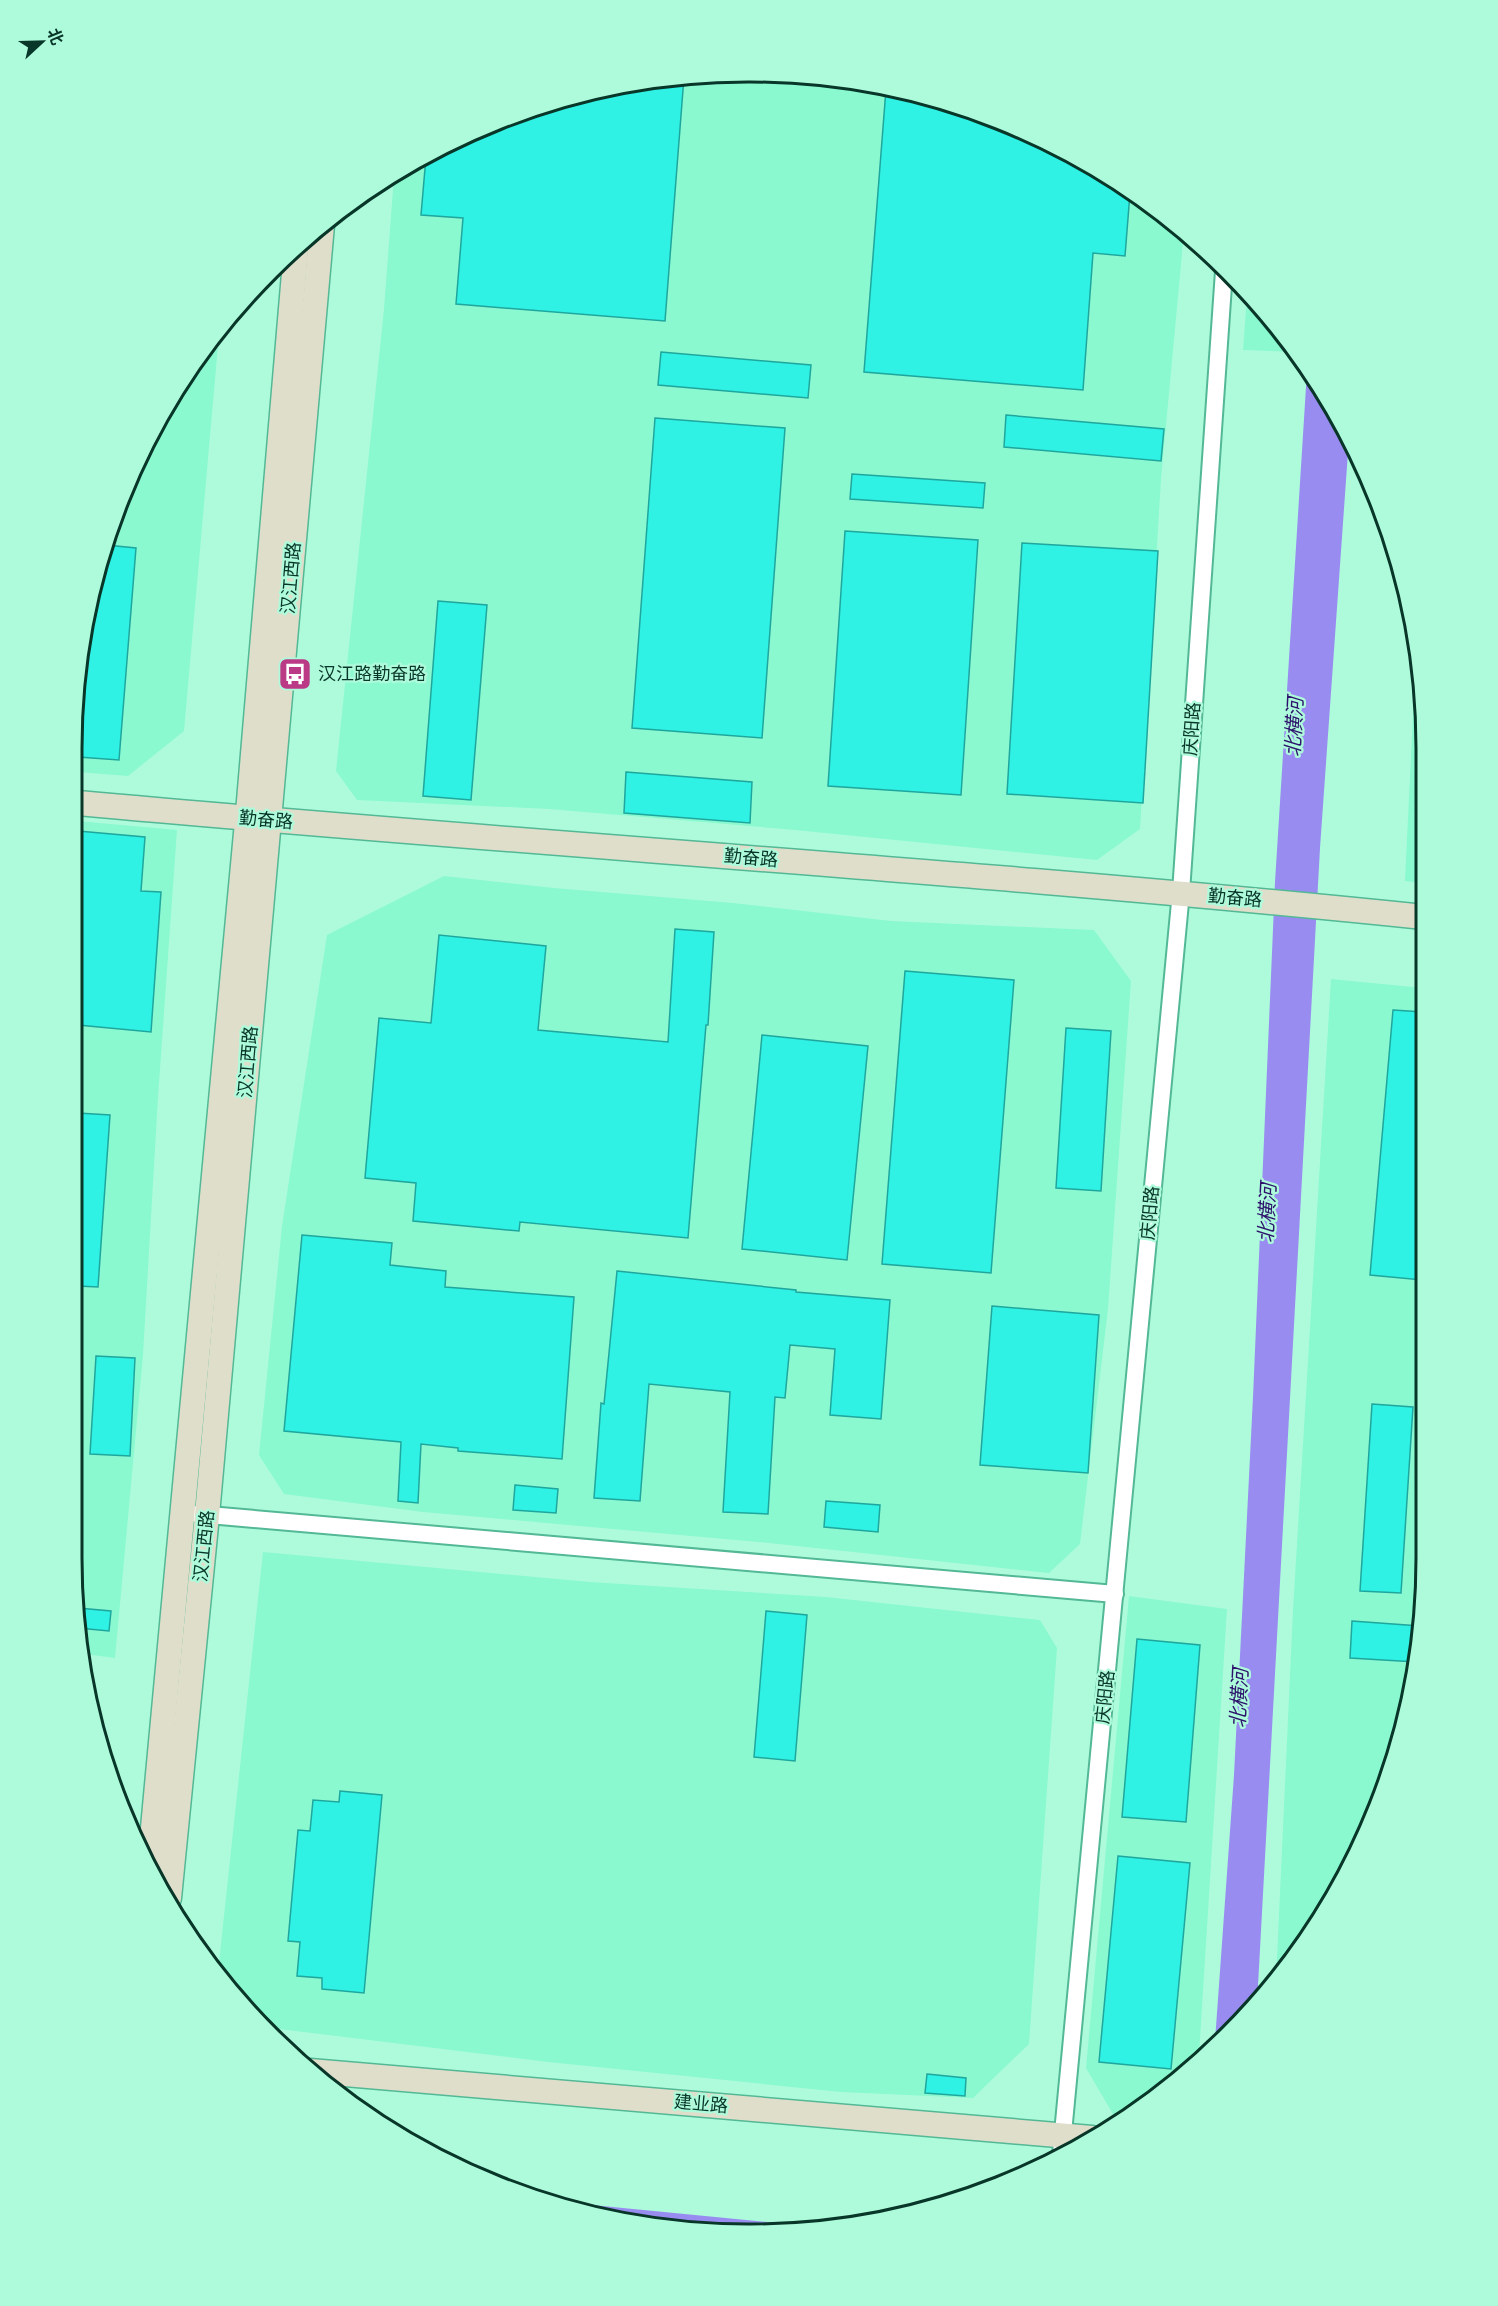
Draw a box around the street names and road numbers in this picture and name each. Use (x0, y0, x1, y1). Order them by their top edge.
street label: 汉江西路 (277, 541, 304, 615)
street label: 庆阳路 (1179, 701, 1204, 757)
street label: 勤奋路 (238, 807, 294, 832)
street label: 勤奋路 (723, 845, 779, 870)
street label: 勤奋路 (1207, 885, 1263, 910)
street label: 汉江西路 (234, 1025, 261, 1099)
street label: 庆阳路 (1137, 1185, 1162, 1241)
street label: 汉江西路 (189, 1509, 218, 1583)
street label: 庆阳路 (1091, 1669, 1118, 1725)
street label: 建业路 (673, 2091, 729, 2116)

